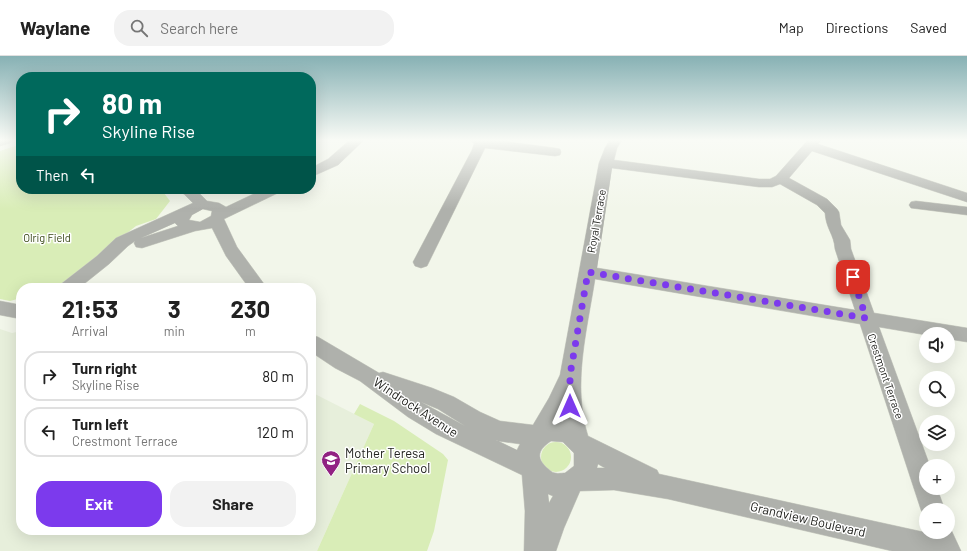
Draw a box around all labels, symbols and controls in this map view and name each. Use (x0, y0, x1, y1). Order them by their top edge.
search box (114, 10, 394, 46)
text: Waylane (20, 16, 90, 39)
icon: search (128, 17, 150, 39)
text: Search here (160, 19, 238, 37)
text: Map (779, 19, 804, 36)
text: Directions (826, 19, 888, 36)
text: Saved (910, 19, 947, 36)
text: 80 m (102, 86, 162, 120)
icon: right (36, 88, 88, 140)
text: Skyline Rise (102, 120, 195, 142)
icon: left (77, 164, 99, 186)
text: Then (36, 166, 69, 184)
street label: Royal Terrace (584, 188, 608, 254)
park label: Olrig Field (23, 231, 71, 244)
pin (836, 260, 870, 294)
icon: arrive (842, 266, 864, 288)
text: 21:53 (62, 294, 118, 323)
text: 3 (168, 294, 181, 323)
text: 230 (231, 294, 270, 323)
text: Arrival (72, 323, 108, 339)
text: min (164, 323, 185, 339)
text: m (245, 323, 256, 339)
map controls (919, 327, 955, 539)
button: sound (919, 327, 955, 363)
street label: Crestmont Terrace (865, 332, 907, 420)
text: Turn right (72, 359, 137, 377)
icon: right (38, 365, 60, 387)
text: 80 m (262, 367, 294, 385)
button: search (919, 371, 955, 407)
street label: Windrock Avenue (371, 374, 461, 440)
text: Skyline Rise (72, 377, 139, 393)
position arrow (549, 385, 591, 427)
text: Turn left (72, 415, 128, 433)
button: layers (919, 415, 955, 451)
icon: left (38, 421, 60, 443)
text: 120 m (257, 423, 294, 441)
text: Crestmont Terrace (72, 433, 178, 449)
place label: Mother Teresa Primary School (345, 445, 430, 476)
school or university icon: Mother Teresa Primary School (320, 449, 342, 477)
button: + (919, 459, 955, 495)
button: Exit (36, 481, 162, 527)
button: Share (170, 481, 296, 527)
street label: Grandview Boulevard (749, 498, 867, 540)
button: − (919, 503, 955, 539)

